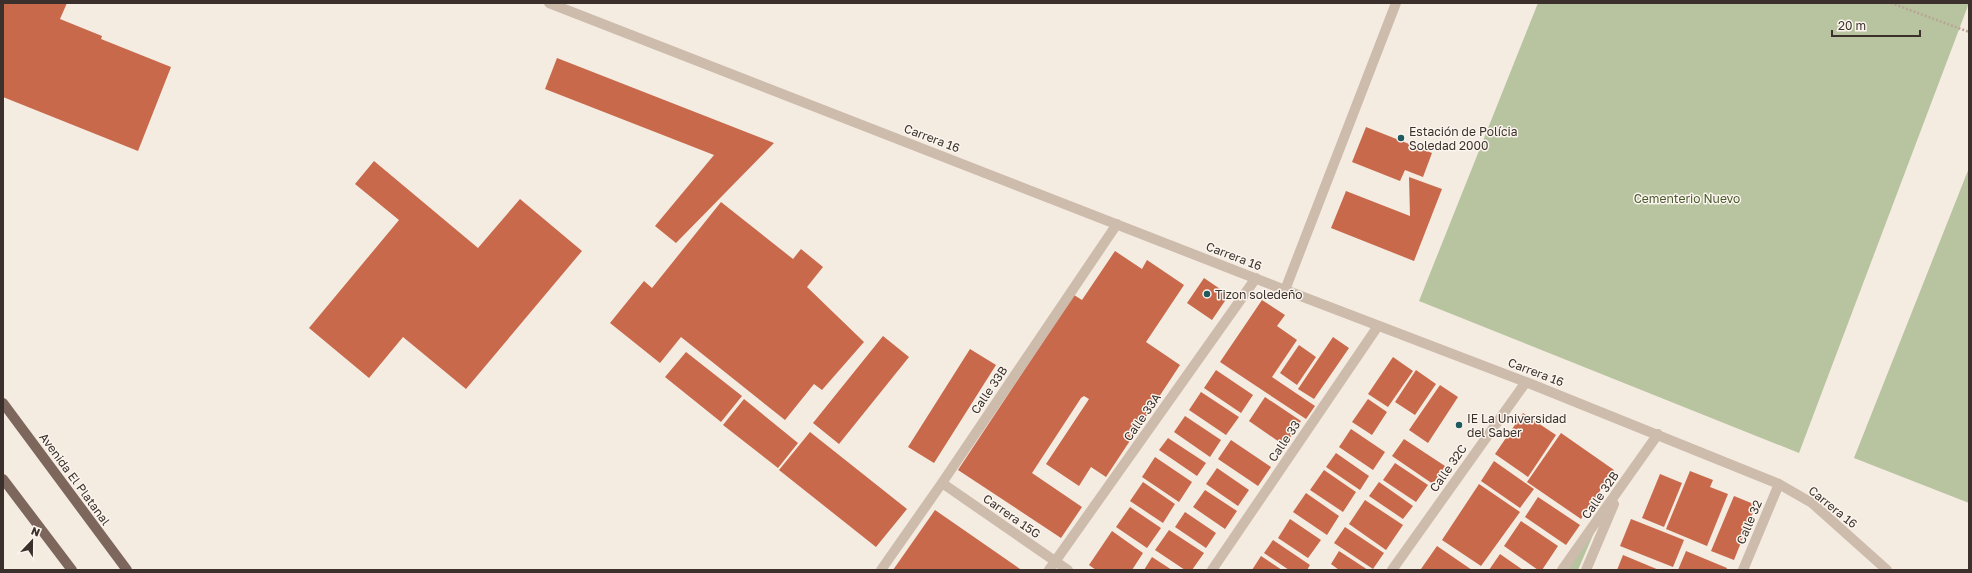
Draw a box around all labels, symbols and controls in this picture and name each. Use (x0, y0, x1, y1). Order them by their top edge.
scale bar (1832, 12, 1920, 38)
text: 20 m (1838, 18, 1866, 33)
street label: Carrera 16 (902, 121, 962, 155)
place label: Estación de Polícia Soledad 2000 (1409, 124, 1517, 153)
marker: Estación de Polícia Soledad 2000 (1396, 133, 1406, 143)
park label: Cementerio Nuevo (1634, 191, 1740, 206)
street label: Carrera 16 (1204, 239, 1264, 273)
place label: Tizon soledeño (1215, 287, 1303, 302)
marker: Tizon soledeño (1202, 289, 1212, 299)
street label: Carrera 16 (1506, 355, 1566, 389)
street label: Calle 33B (968, 363, 1010, 417)
street label: Calle 33A (1120, 390, 1164, 444)
place label: IE La Universidad del Saber (1467, 411, 1566, 440)
street label: Calle 33 (1265, 418, 1303, 464)
marker: IE La Universidad del Saber (1454, 420, 1464, 430)
street label: Avenida El Platanal (36, 430, 114, 528)
street label: Calle 32C (1426, 441, 1470, 495)
street label: Calle 32B (1578, 468, 1622, 522)
street label: Carrera 16 (1806, 483, 1860, 531)
street label: Carrera 15G (980, 491, 1044, 541)
street label: Calle 32 (1733, 498, 1765, 546)
north arrow (12, 521, 52, 561)
text: N (30, 524, 42, 539)

